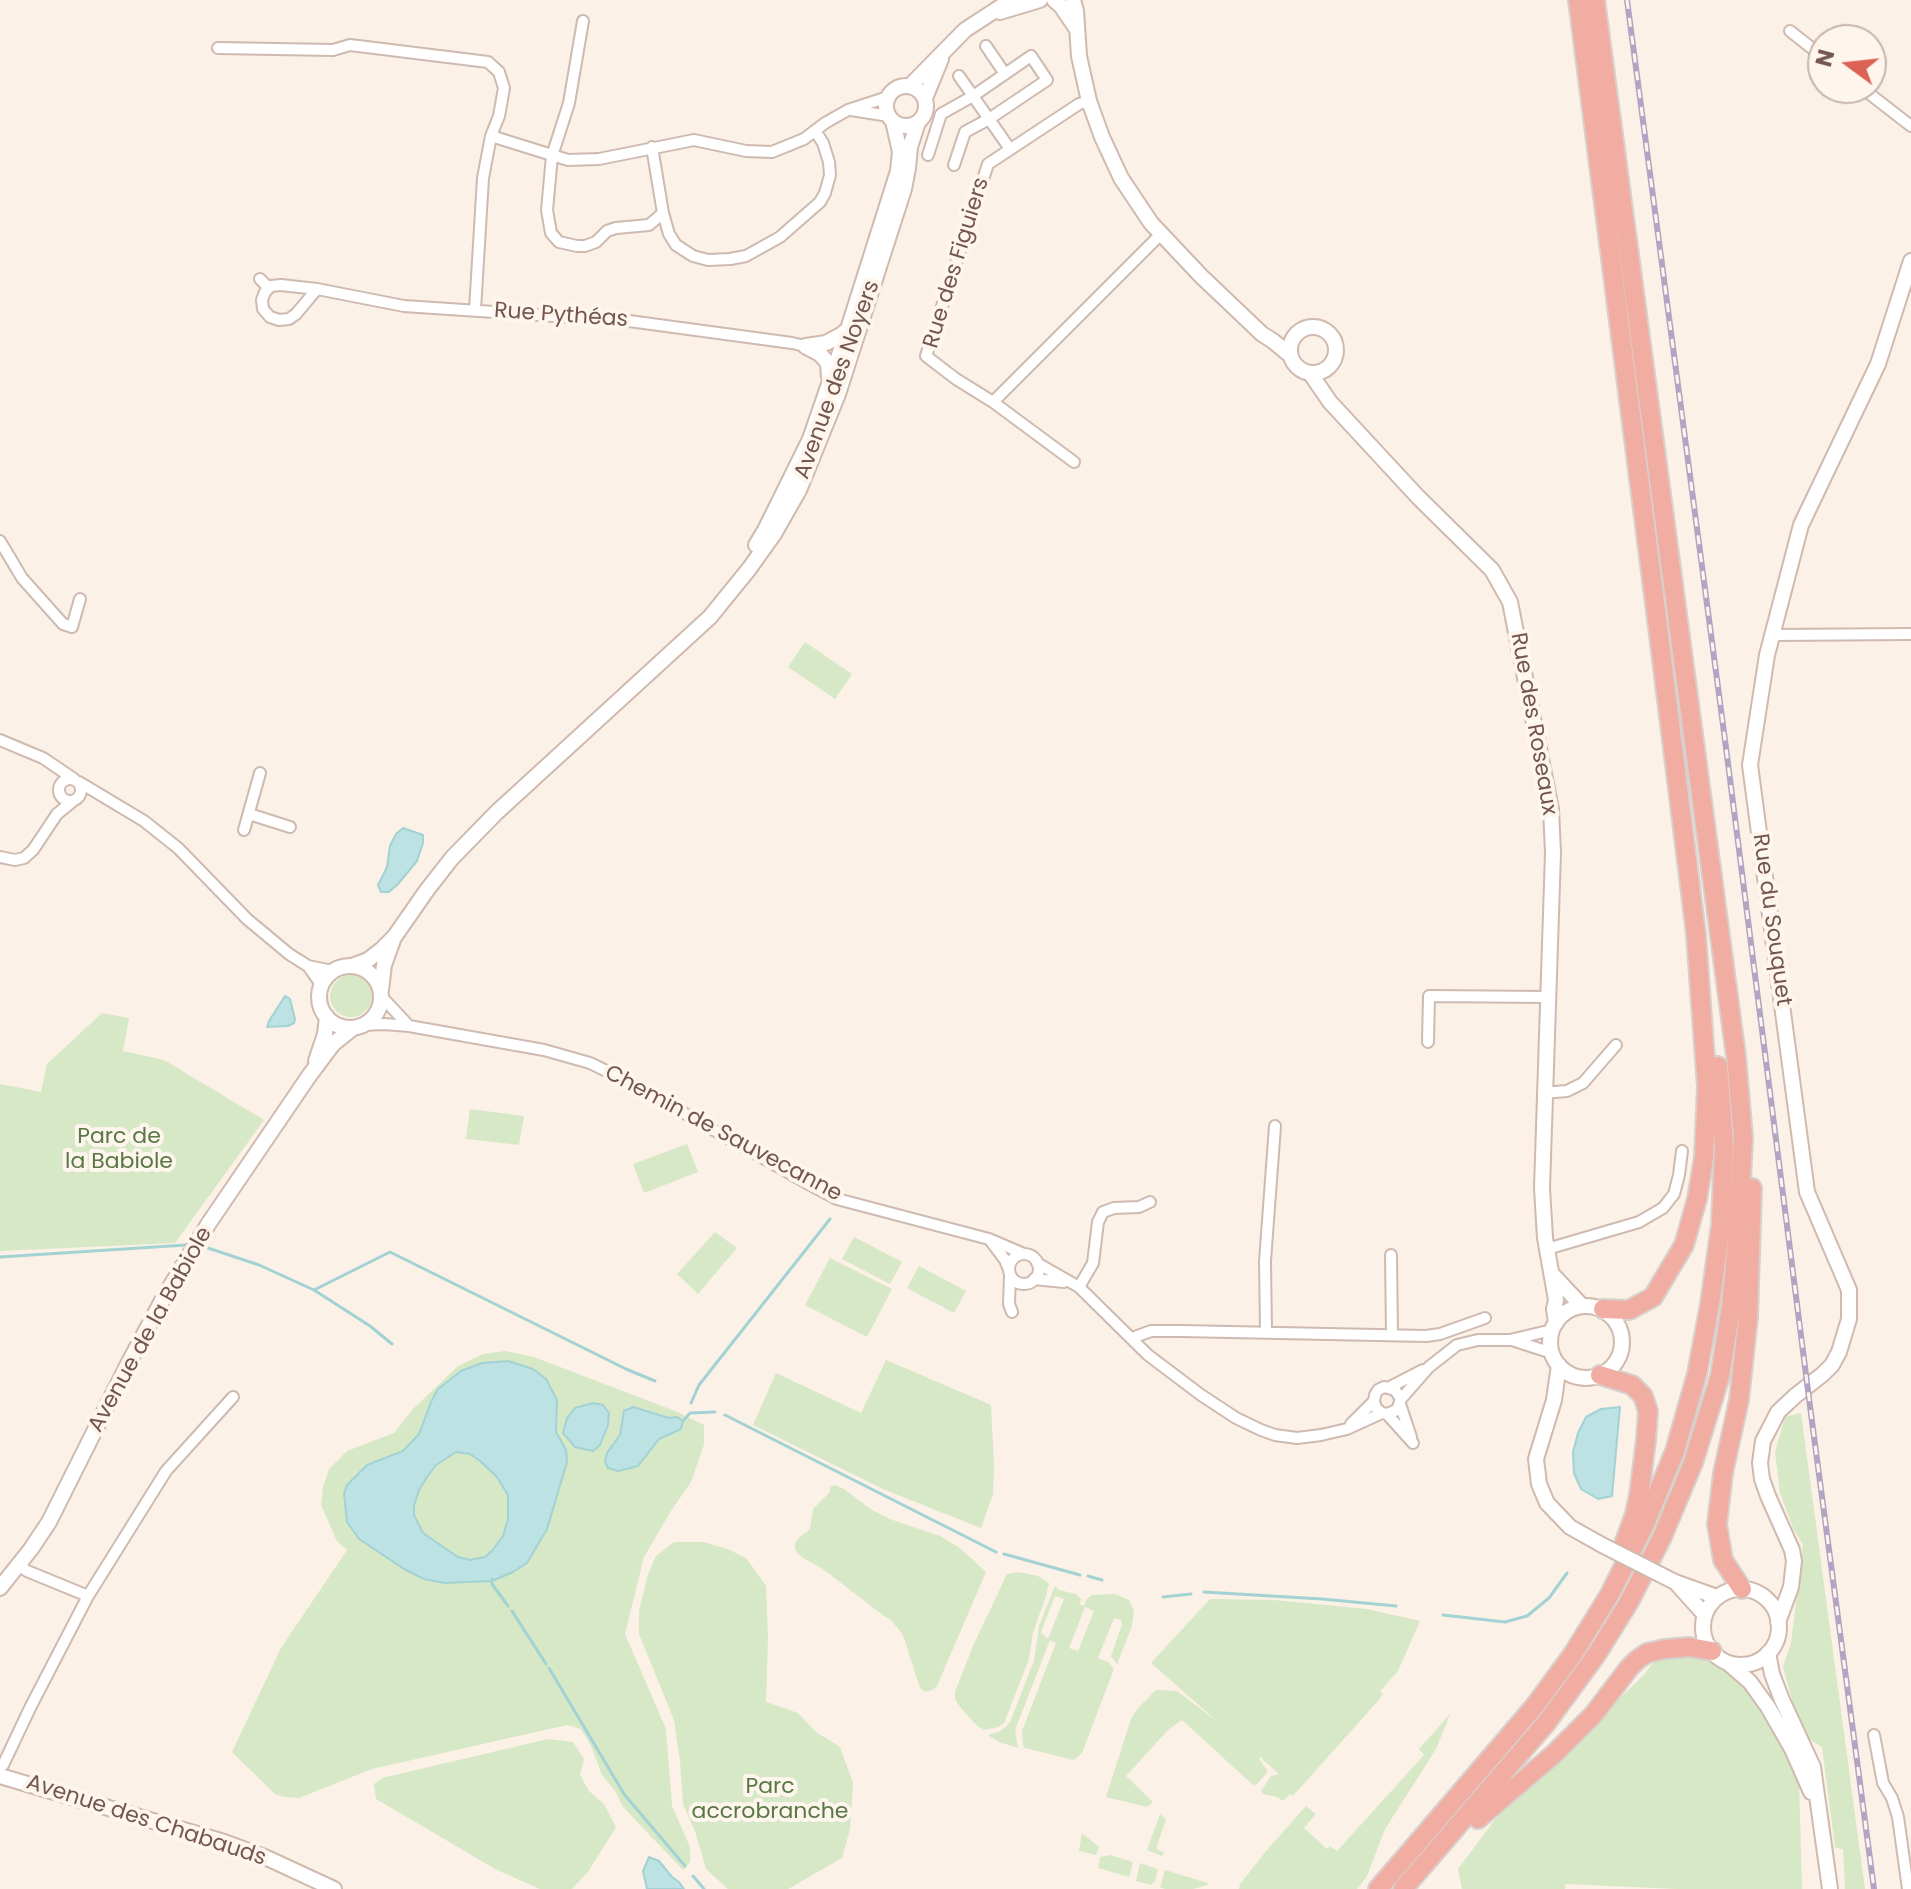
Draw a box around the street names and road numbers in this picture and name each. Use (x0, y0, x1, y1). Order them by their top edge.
street label: Rue des Figuiers (918, 174, 996, 352)
street label: Avenue des Noyers (790, 277, 886, 483)
street label: Rue Pythéas (493, 298, 629, 334)
street label: Rue des Roseaux (1504, 631, 1562, 817)
street label: Rue du Souquet (1746, 832, 1796, 1008)
street label: Chemin de Sauvecanne (600, 1060, 846, 1208)
street label: Avenue de la Babiole (84, 1223, 218, 1437)
street label: Avenue des Chabauds (23, 1770, 269, 1872)

